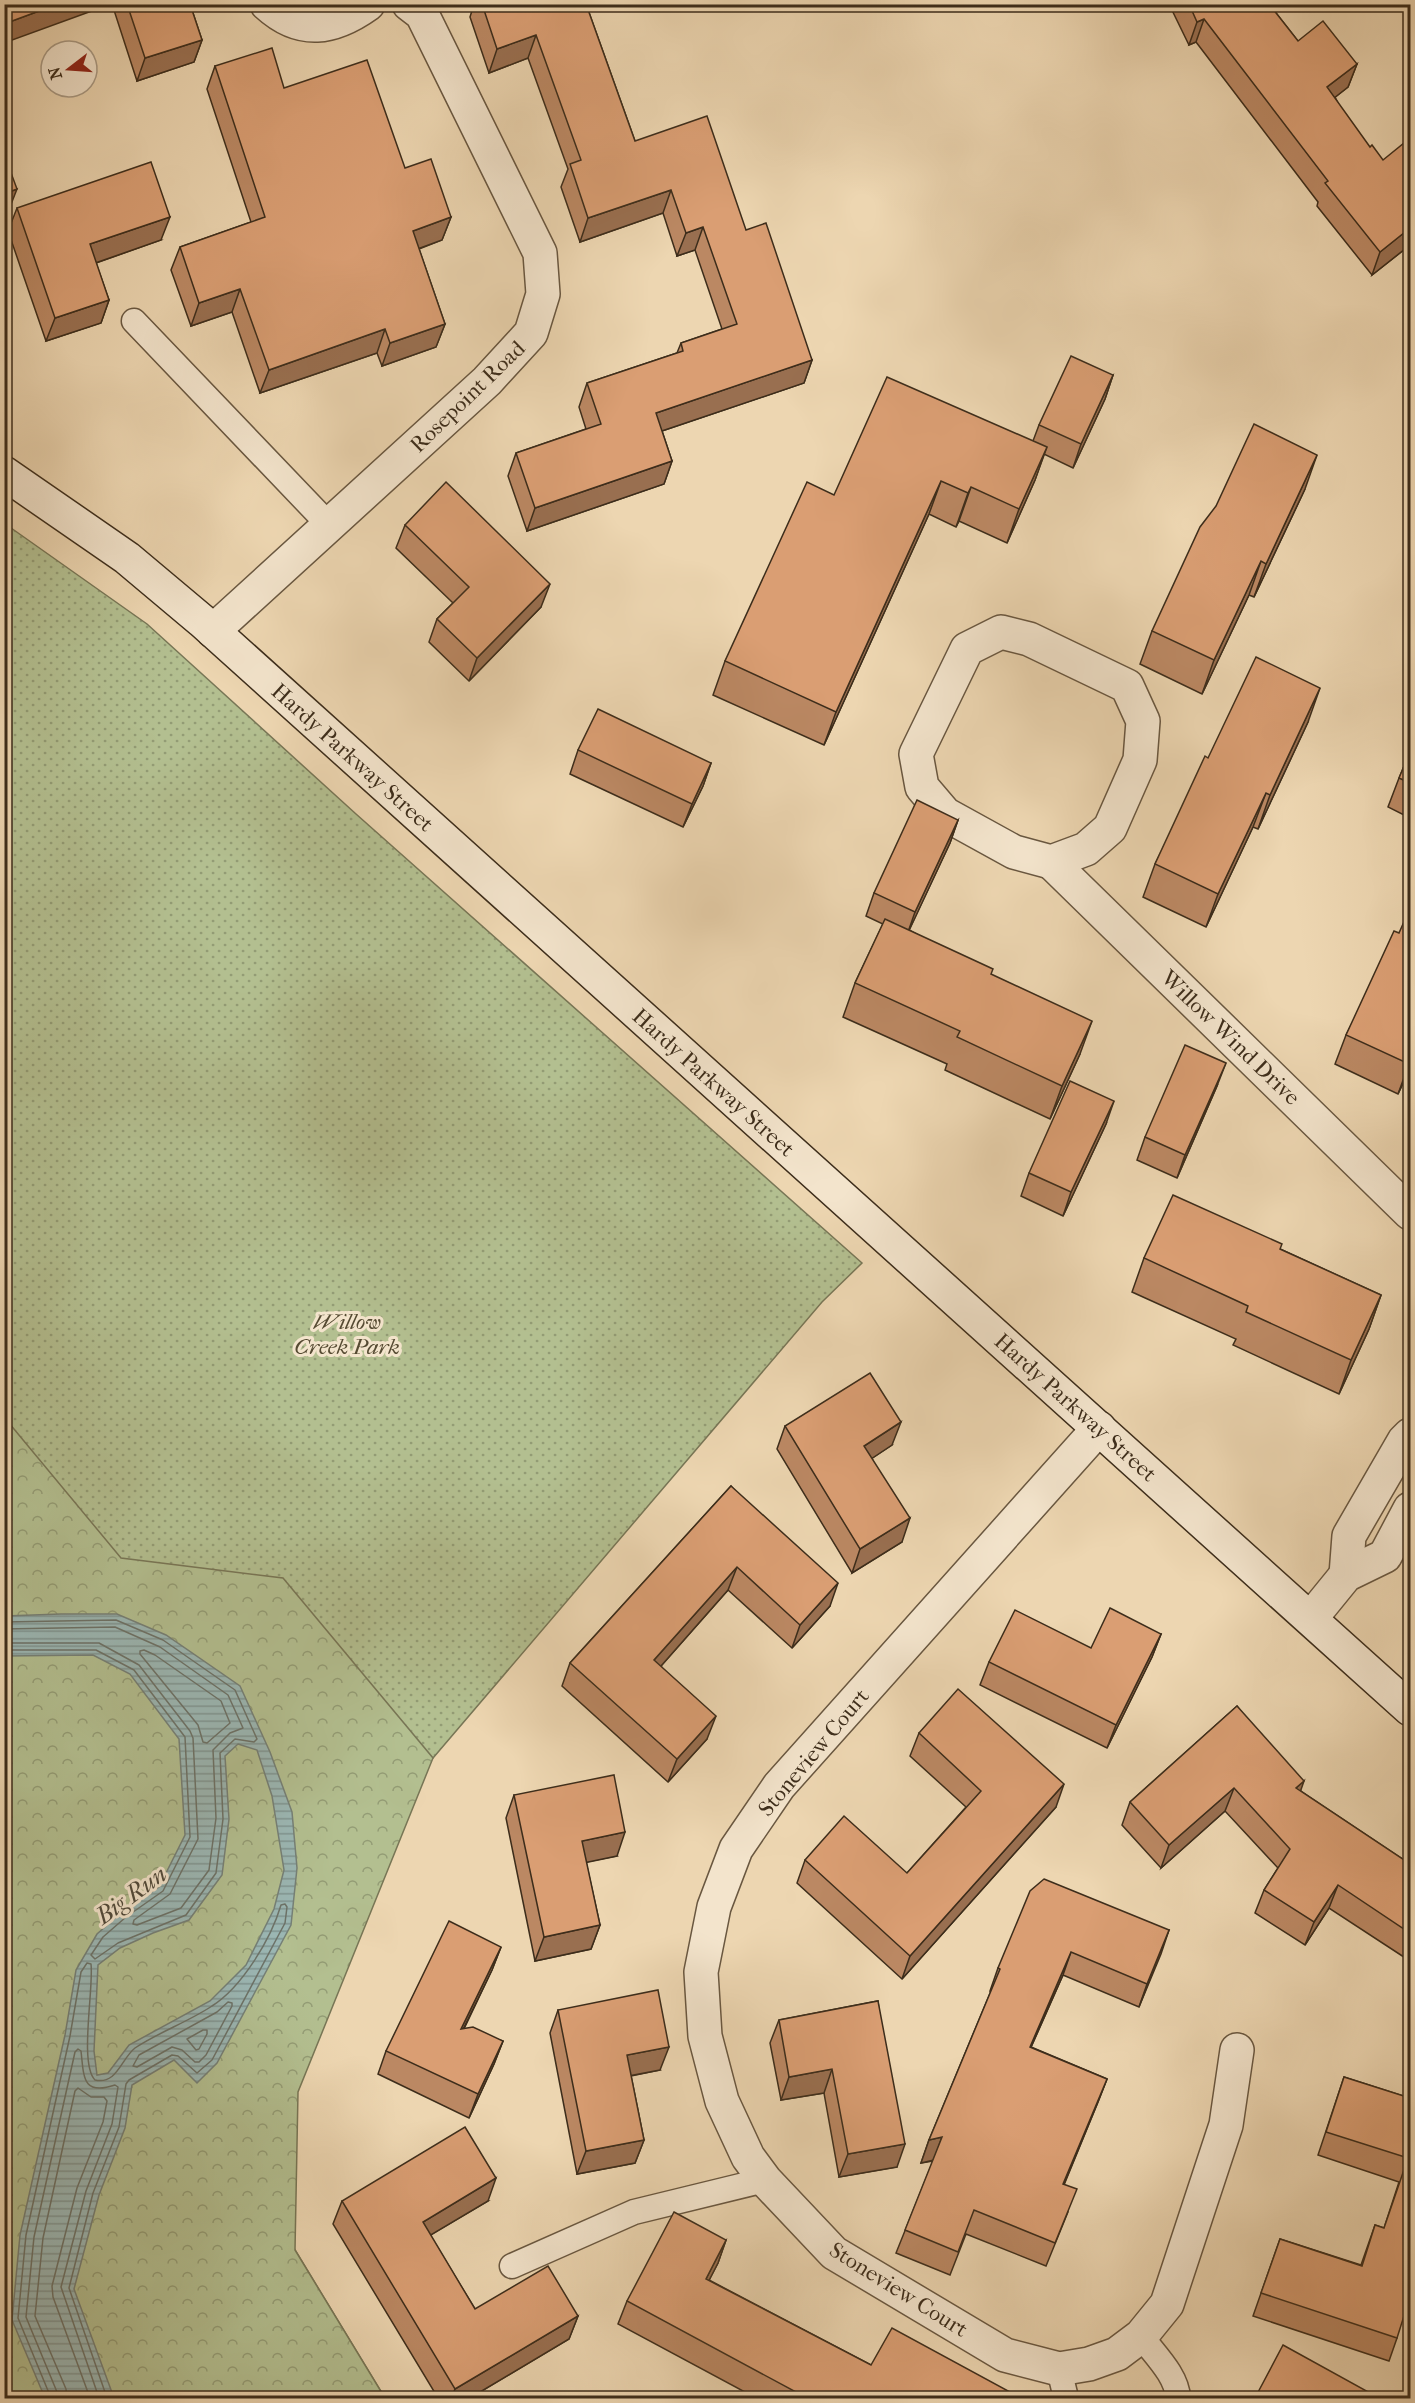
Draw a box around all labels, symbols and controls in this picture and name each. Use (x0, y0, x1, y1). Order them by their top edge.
north arrow (39, 39, 99, 99)
text: N (44, 64, 66, 82)
street label: Rosepoint Road (405, 335, 531, 458)
street label: Hardy Parkway Street (266, 678, 439, 837)
street label: Willow Wind Drive (1155, 964, 1305, 1111)
street label: Hardy Parkway Street (627, 1003, 800, 1162)
park label: Willow Creek Park (294, 1309, 400, 1360)
street label: Hardy Parkway Street (989, 1328, 1162, 1487)
street label: Stoneview Court (753, 1684, 875, 1822)
water label: Big Run (88, 1860, 172, 1931)
street label: Stoneview Court (824, 2237, 973, 2343)

